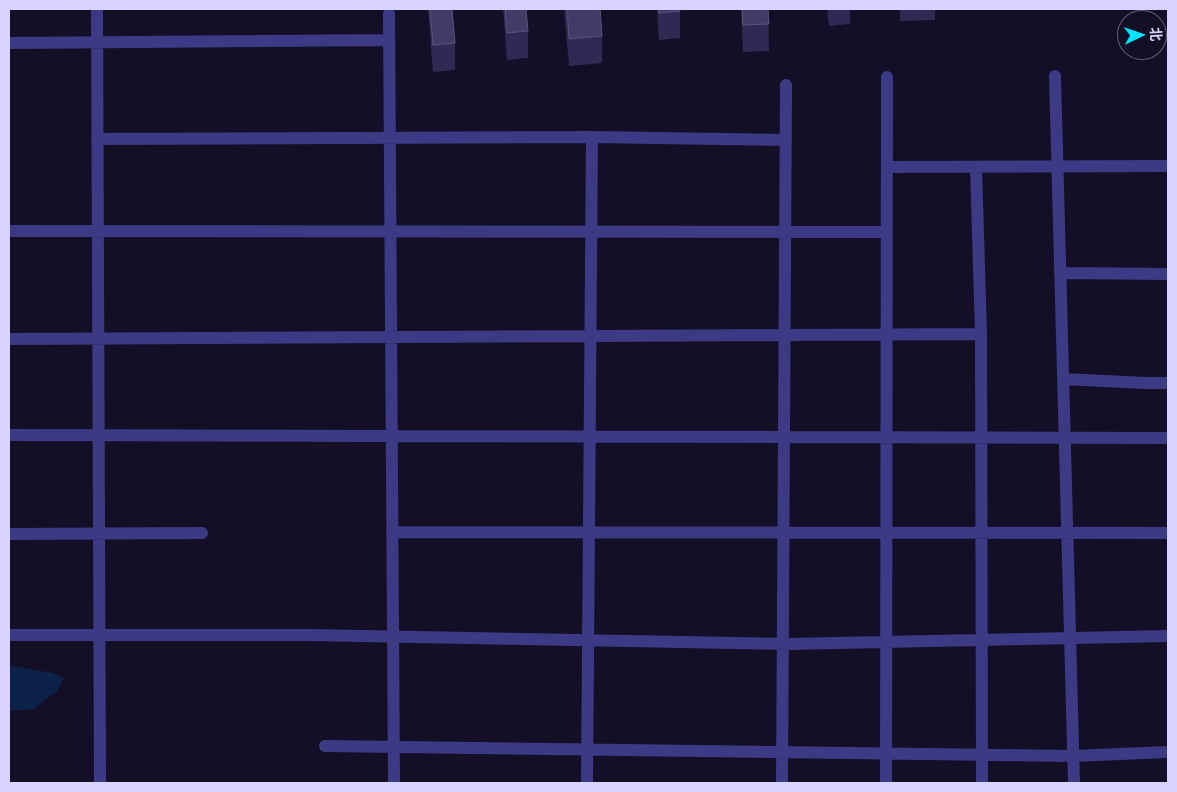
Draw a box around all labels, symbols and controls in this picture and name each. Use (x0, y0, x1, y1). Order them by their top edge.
north arrow (1117, 10, 1167, 60)
text: 北 (1148, 27, 1164, 42)

